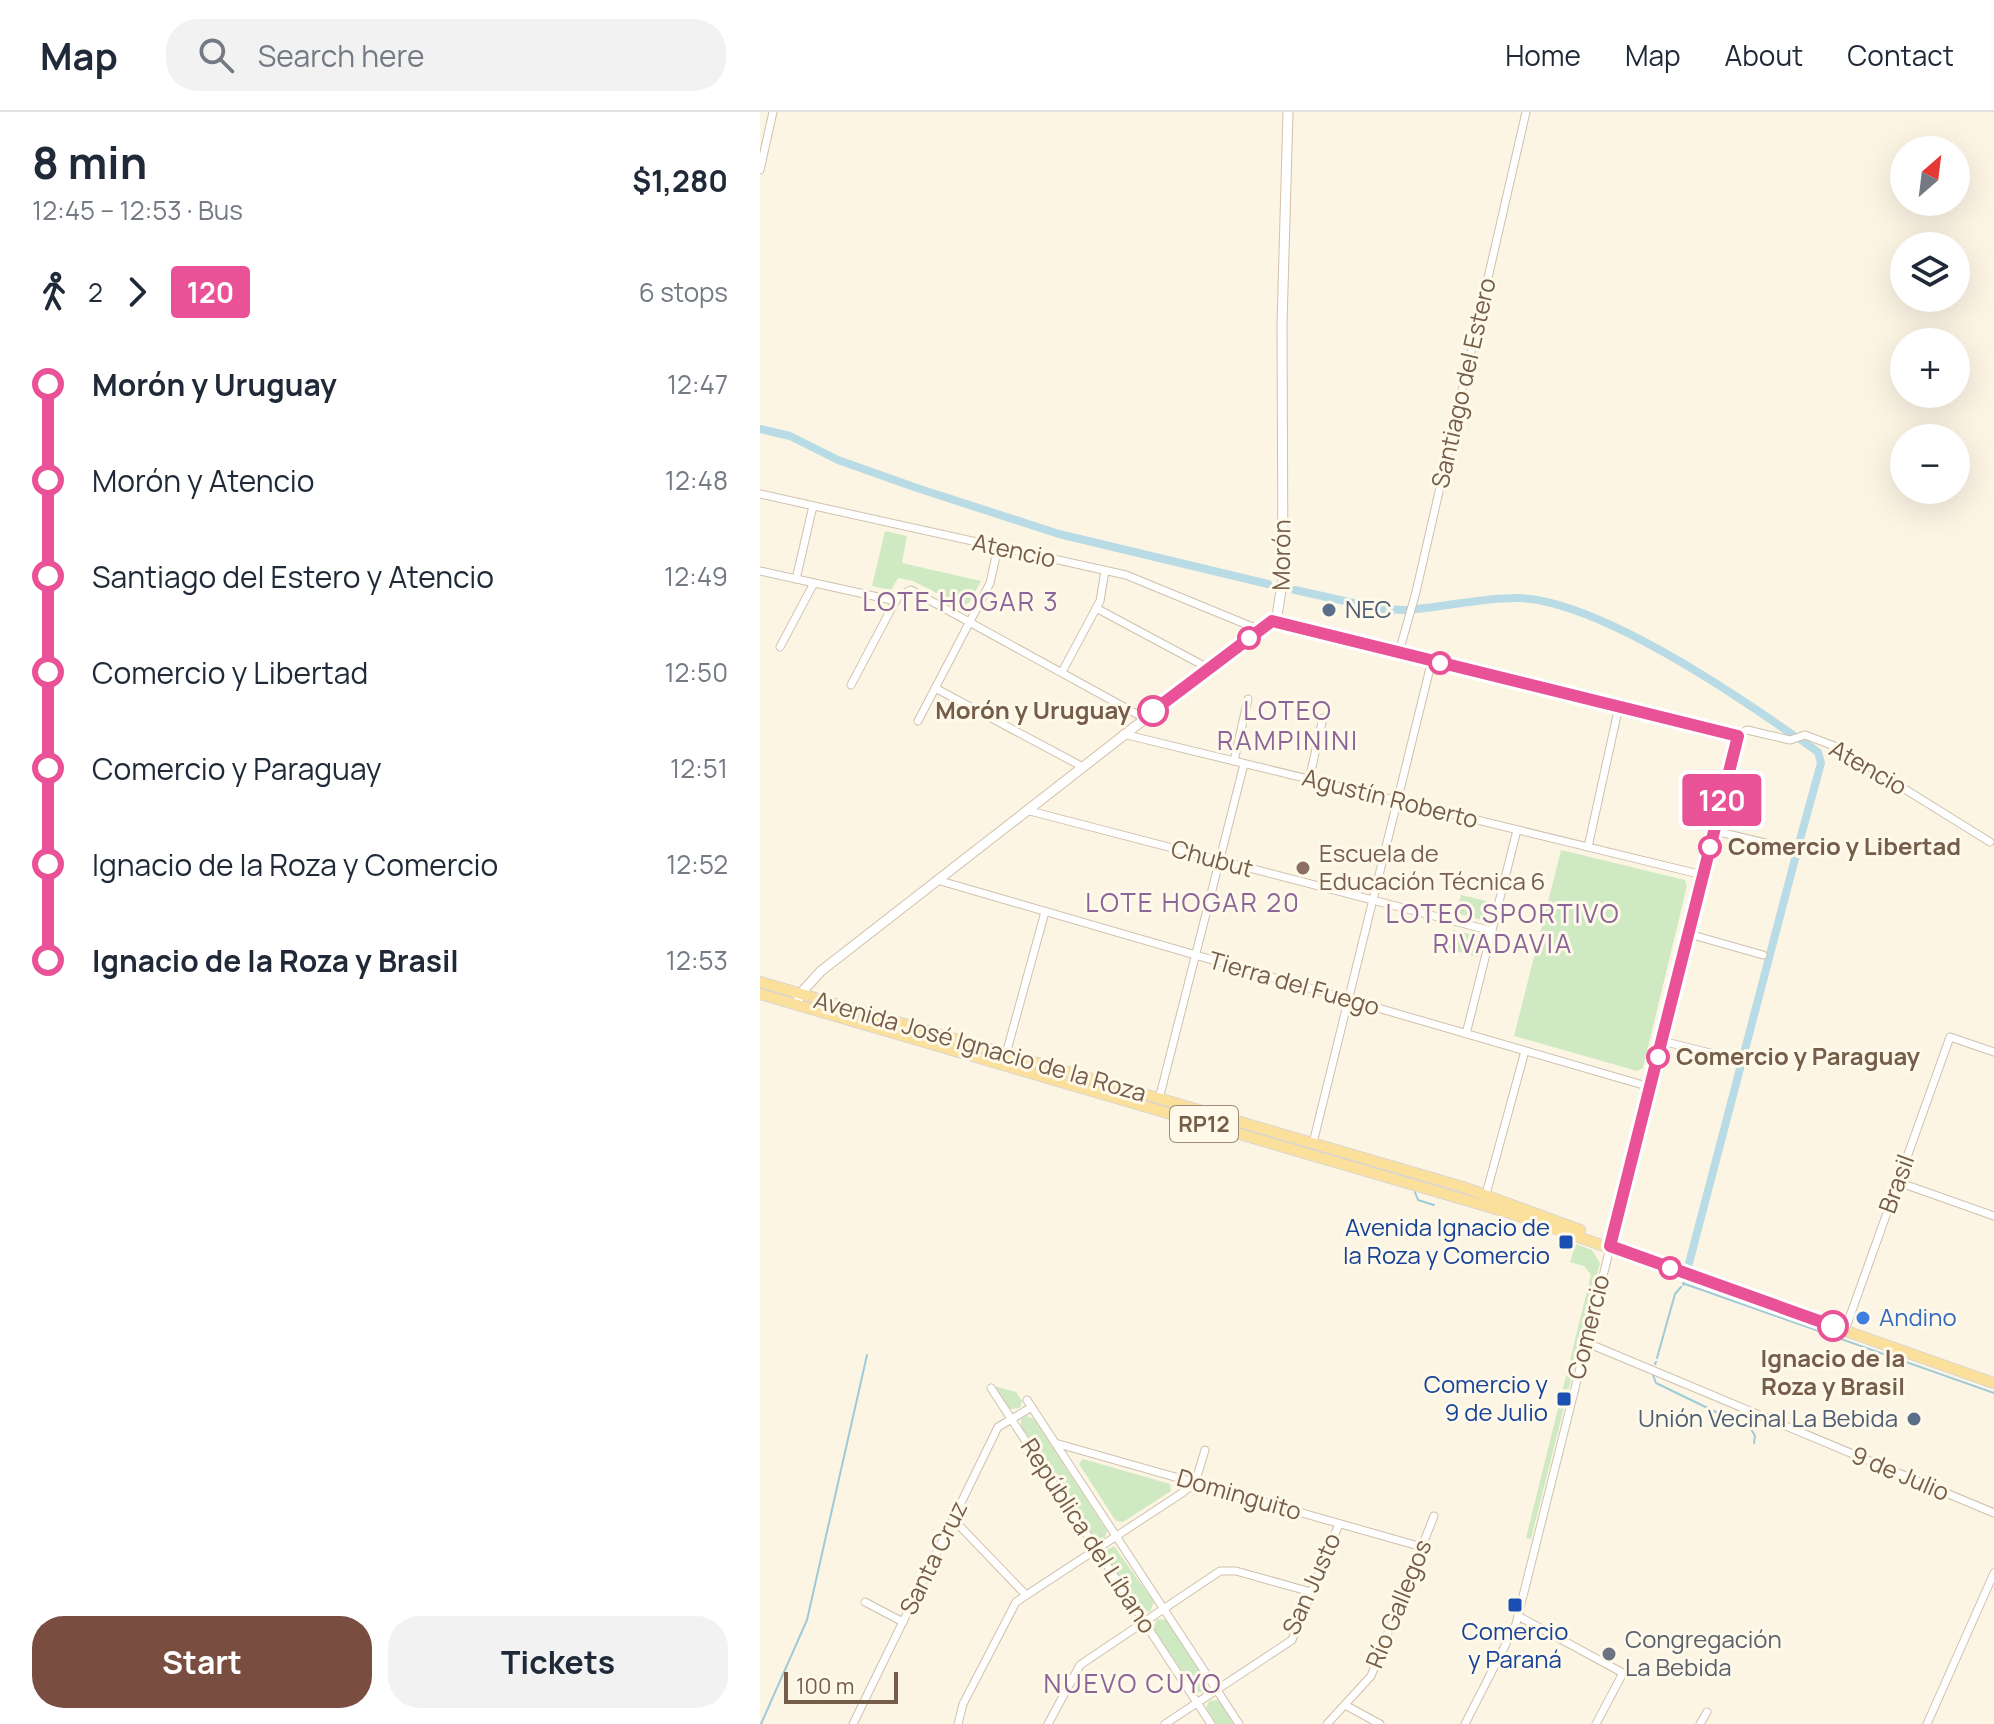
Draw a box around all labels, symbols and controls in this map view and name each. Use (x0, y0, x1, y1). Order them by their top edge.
search box (166, 19, 726, 91)
text: Map (40, 29, 118, 81)
icon: search (194, 33, 238, 77)
text: Search here (258, 35, 425, 76)
text: Home (1505, 36, 1581, 74)
text: Map (1625, 36, 1681, 74)
text: About (1725, 36, 1803, 74)
text: Contact (1847, 36, 1954, 74)
text: 8 min (32, 132, 147, 192)
north arrow (1890, 136, 1970, 216)
map controls (1890, 136, 1970, 504)
text: $1,280 (632, 160, 728, 201)
text: 12:45 – 12:53 · Bus (32, 192, 243, 228)
button: layers (1890, 232, 1970, 312)
icon: walk (32, 270, 76, 314)
icon: forward (115, 270, 159, 314)
text: 120 (187, 273, 234, 311)
text: 2 (88, 274, 103, 310)
text: 6 stops (639, 274, 728, 310)
street label: Santiago del Estero (1422, 274, 1503, 491)
button: + (1890, 328, 1970, 408)
text: Morón y Uruguay (92, 364, 337, 405)
text: 12:47 (667, 366, 728, 402)
button: − (1890, 424, 1970, 504)
text: Morón y Atencio (92, 460, 314, 501)
text: 12:48 (665, 462, 728, 498)
street label: Morón (1263, 519, 1298, 591)
street label: Atencio (970, 525, 1059, 574)
text: Santiago del Estero y Atencio (92, 556, 494, 597)
text: 12:49 (664, 558, 728, 594)
district label: LOTE HOGAR 3 (862, 583, 1060, 619)
place label: NEC (1345, 592, 1392, 625)
marker: NEC (1320, 601, 1338, 619)
unlabelled marker (1238, 627, 1260, 649)
text: Comercio y Libertad (92, 652, 368, 693)
unlabelled marker (1429, 652, 1451, 674)
text: 12:50 (664, 654, 728, 690)
district label: LOTEO RAMPININI (1217, 692, 1359, 758)
place label: Morón y Uruguay (935, 693, 1132, 726)
marker: Morón y Uruguay (1138, 696, 1168, 726)
street label: Atencio (1824, 731, 1914, 802)
text: Comercio y Paraguay (92, 748, 381, 789)
text: 12:51 (670, 750, 728, 786)
street label: Agustín Roberto (1299, 760, 1482, 835)
line badge: 120 (1676, 774, 1768, 826)
text: 120 (1698, 781, 1746, 819)
place label: Comercio y Libertad (1728, 829, 1961, 862)
street label: Chubut (1168, 831, 1257, 884)
place label: Escuela de Educación Técnica 6 (1319, 836, 1546, 897)
marker: Comercio y Libertad (1699, 836, 1721, 858)
text: Ignacio de la Roza y Comercio (92, 844, 498, 885)
text: 12:52 (666, 846, 728, 882)
marker: Escuela de Educación Técnica 6 (1294, 859, 1312, 877)
district label: LOTE HOGAR 20 (1085, 884, 1301, 920)
district label: LOTEO SPORTIVO RIVADAVIA (1385, 895, 1621, 961)
text: Ignacio de la Roza y Brasil (92, 940, 459, 981)
text: 12:53 (666, 942, 728, 978)
street label: Tierra del Fuego (1205, 942, 1384, 1023)
street label: Avenida José Ignacio de la Roza (810, 982, 1150, 1109)
place label: Comercio y Paraguay (1676, 1039, 1921, 1072)
marker: Comercio y Paraguay (1647, 1046, 1669, 1068)
road number: RP12 (1170, 1106, 1238, 1142)
street label: Brasil (1870, 1150, 1921, 1217)
place label: Avenida Ignacio de la Roza y Comercio (1343, 1210, 1550, 1271)
marker: Avenida Ignacio de la Roza y Comercio (1557, 1233, 1575, 1251)
unlabelled marker (1659, 1257, 1681, 1279)
street label: Comercio (1559, 1271, 1616, 1382)
place label: Andino (1879, 1300, 1957, 1333)
marker: Andino (1854, 1309, 1872, 1327)
marker: Ignacio de la Roza y Brasil (1818, 1311, 1848, 1341)
place label: Ignacio de la Roza y Brasil (1761, 1341, 1905, 1402)
place label: Comercio y 9 de Julio (1424, 1367, 1548, 1428)
marker: Comercio y 9 de Julio (1555, 1390, 1573, 1408)
place label: Unión Vecinal La Bebida (1638, 1401, 1898, 1434)
marker: Unión Vecinal La Bebida (1905, 1410, 1923, 1428)
street label: República del Líbano (1014, 1431, 1165, 1639)
street label: 9 de Julio (1846, 1437, 1955, 1508)
street label: Dominguito (1173, 1460, 1305, 1527)
street label: Santa Cruz (891, 1495, 974, 1620)
street label: San Justo (1273, 1527, 1348, 1640)
street label: Río Gallegos (1357, 1534, 1438, 1673)
marker: Comercio y Paraná (1506, 1596, 1524, 1614)
place label: Comercio y Paraná (1462, 1614, 1568, 1675)
button: Start (32, 1616, 372, 1708)
button: Tickets (388, 1616, 728, 1708)
place label: Congregación La Bebida (1625, 1622, 1782, 1683)
marker: Congregación La Bebida (1600, 1645, 1618, 1663)
district label: NUEVO CUYO (1043, 1665, 1223, 1701)
scale bar (784, 1668, 898, 1704)
text: 100 m (796, 1671, 854, 1701)

